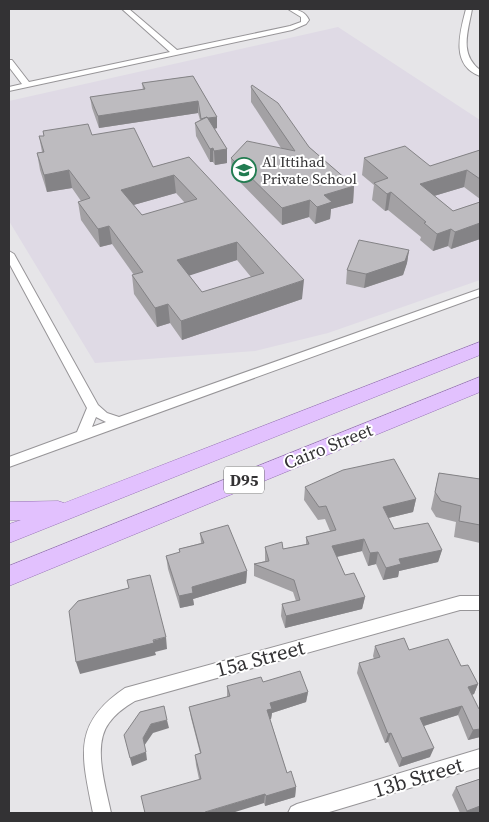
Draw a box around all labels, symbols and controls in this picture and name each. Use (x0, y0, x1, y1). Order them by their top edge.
place label: Al Ittihad Private School (262, 151, 357, 189)
school or university icon: Al Ittihad Private School (231, 157, 257, 183)
street label: Cairo Street (280, 417, 376, 475)
road number: D95 (224, 466, 264, 494)
street label: 15a Street (212, 632, 308, 684)
street label: 13b Street (370, 750, 467, 804)

